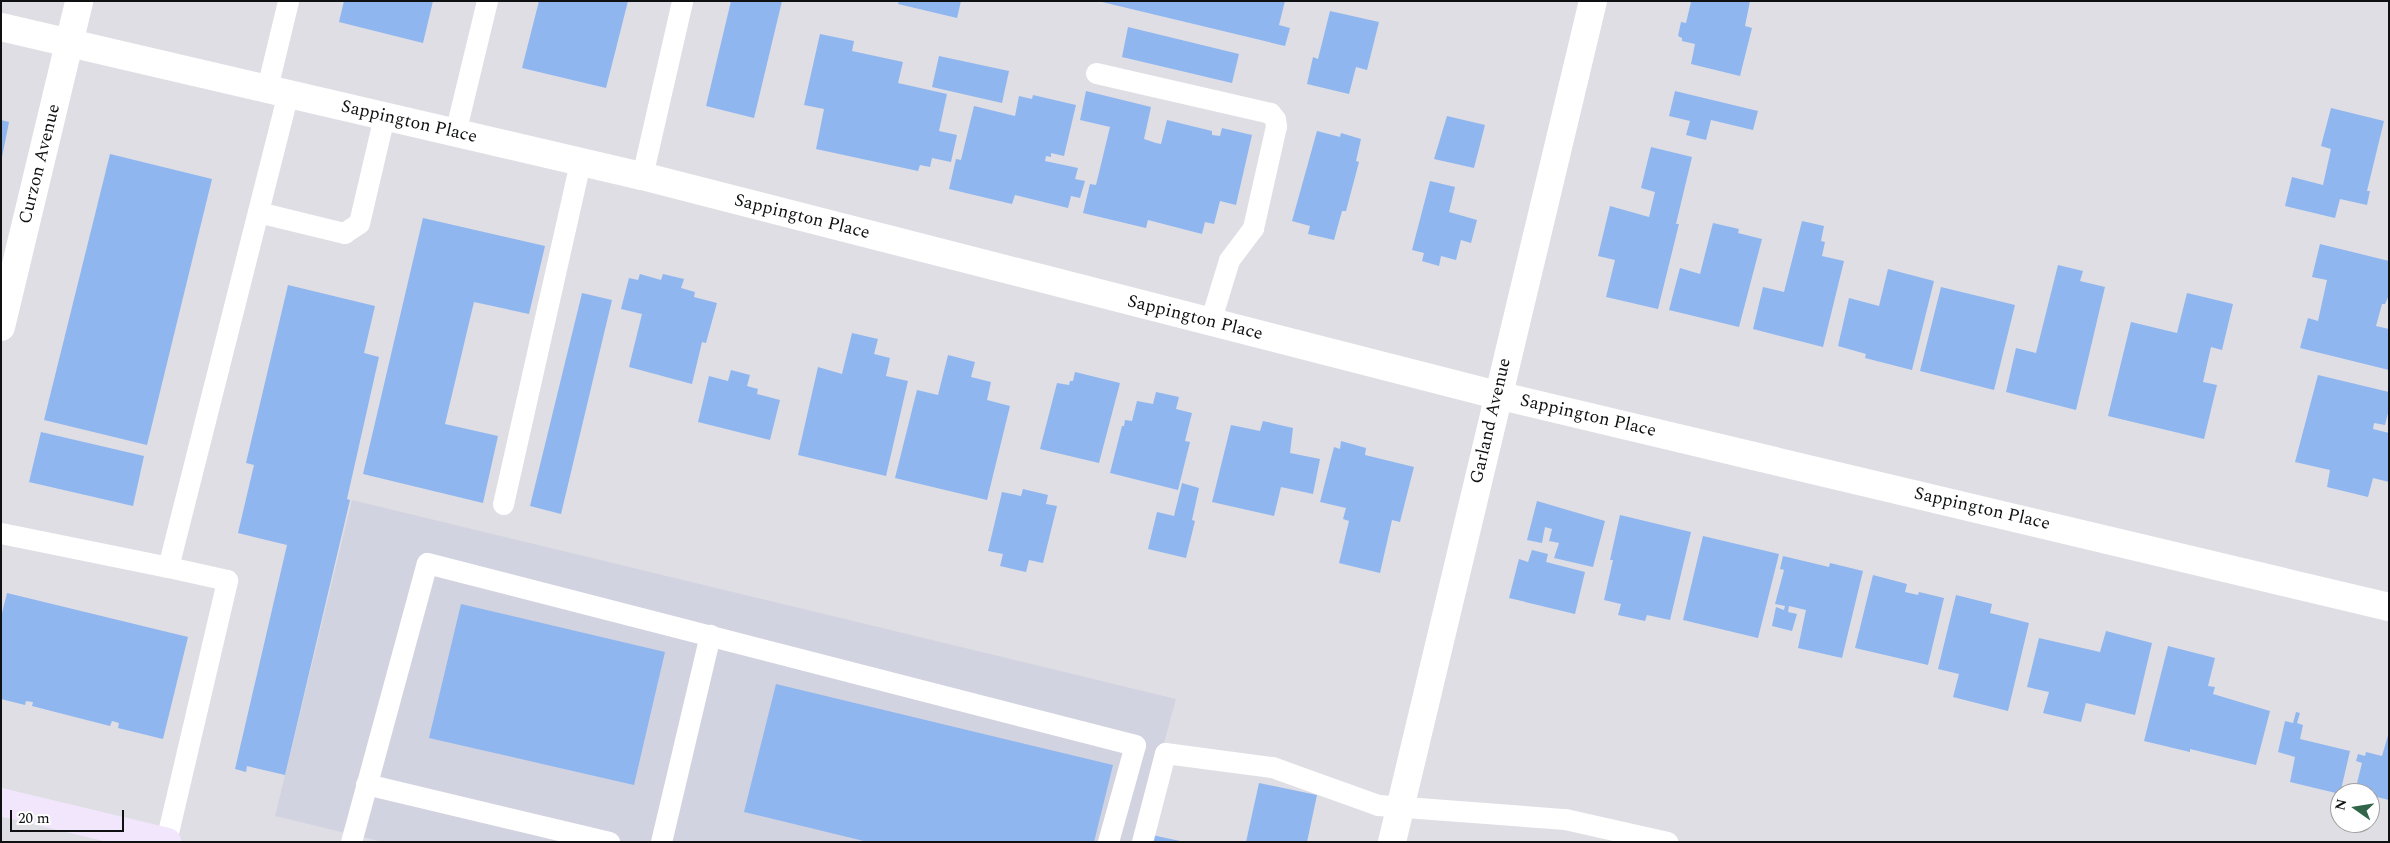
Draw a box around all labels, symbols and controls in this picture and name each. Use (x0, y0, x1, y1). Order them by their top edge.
street label: Sappington Place (339, 96, 479, 148)
street label: Curzon Avenue (15, 102, 65, 226)
street label: Sappington Place (732, 190, 872, 244)
street label: Sappington Place (1125, 291, 1265, 345)
street label: Garland Avenue (1466, 356, 1516, 486)
street label: Sappington Place (1518, 390, 1658, 442)
street label: Sappington Place (1912, 483, 2052, 535)
north arrow (2330, 783, 2380, 833)
text: N (2329, 797, 2352, 813)
scale bar (12, 800, 126, 832)
text: 20 m (18, 807, 50, 830)

